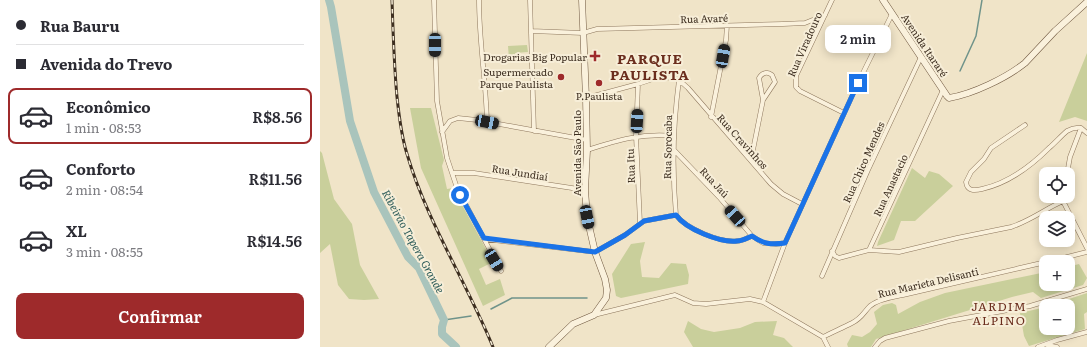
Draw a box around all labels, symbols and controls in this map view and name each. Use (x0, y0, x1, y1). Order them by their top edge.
street label: Rua Viradouro (783, 9, 825, 79)
street label: Rua Avaré (680, 10, 728, 26)
street label: Avenida Itararé (898, 10, 952, 80)
text: Rua Bauru (40, 14, 120, 37)
callout: 2 min (825, 25, 891, 53)
text: 2 min (840, 29, 876, 48)
car (429, 33, 441, 57)
car (715, 43, 731, 69)
district label: PARQUE PAULISTA (610, 48, 690, 84)
place label: Drogarias Big Popular (483, 49, 587, 64)
marker: Drogarias Big Popular (590, 51, 600, 61)
text: Avenida do Trevo (40, 52, 172, 75)
place label: Supermercado Parque Paulista (480, 64, 554, 91)
marker: Supermercado Parque Paulista (556, 72, 566, 82)
route end (849, 74, 867, 92)
marker: P.Paulista (594, 78, 604, 88)
place label: P.Paulista (576, 88, 623, 103)
text: Econômico (66, 95, 151, 118)
icon: car (18, 98, 54, 134)
text: R$8.56 (252, 105, 302, 128)
car (630, 109, 644, 133)
street label: Avenida São Paulo (569, 110, 584, 196)
street label: Rua Cravinhos (714, 110, 772, 172)
car (474, 114, 500, 130)
street label: Rua Sorocaba (659, 114, 675, 179)
text: 1 min · 08:53 (66, 118, 142, 137)
street label: Rua Chico Mendes (838, 119, 888, 205)
street label: Rua Itu (622, 148, 638, 184)
street label: Rua Anastacio (869, 151, 911, 219)
text: Conforto (66, 157, 135, 180)
icon: car (18, 160, 54, 196)
street label: Rua Jundiaí (491, 160, 550, 184)
street label: Rua Jaú (697, 163, 734, 201)
text: R$11.56 (249, 167, 302, 190)
map controls (1039, 167, 1075, 335)
button: locate (1039, 167, 1075, 203)
text: 2 min · 08:54 (66, 180, 143, 199)
water label: Ribeirão Tapera Grande (379, 186, 449, 296)
route start (451, 186, 469, 204)
car (723, 203, 747, 229)
car (579, 204, 595, 230)
button: layers (1039, 211, 1075, 247)
text: XL (66, 219, 87, 242)
icon: car (18, 222, 54, 258)
text: R$14.56 (247, 229, 302, 252)
text: 3 min · 08:55 (66, 242, 143, 261)
car (483, 247, 505, 273)
button: + (1039, 255, 1075, 291)
street label: Rua Marieta Delisanti (876, 263, 980, 301)
button: Confirmar (16, 293, 304, 339)
district label: JARDIM ALPINO (971, 297, 1027, 329)
button: − (1039, 299, 1075, 335)

